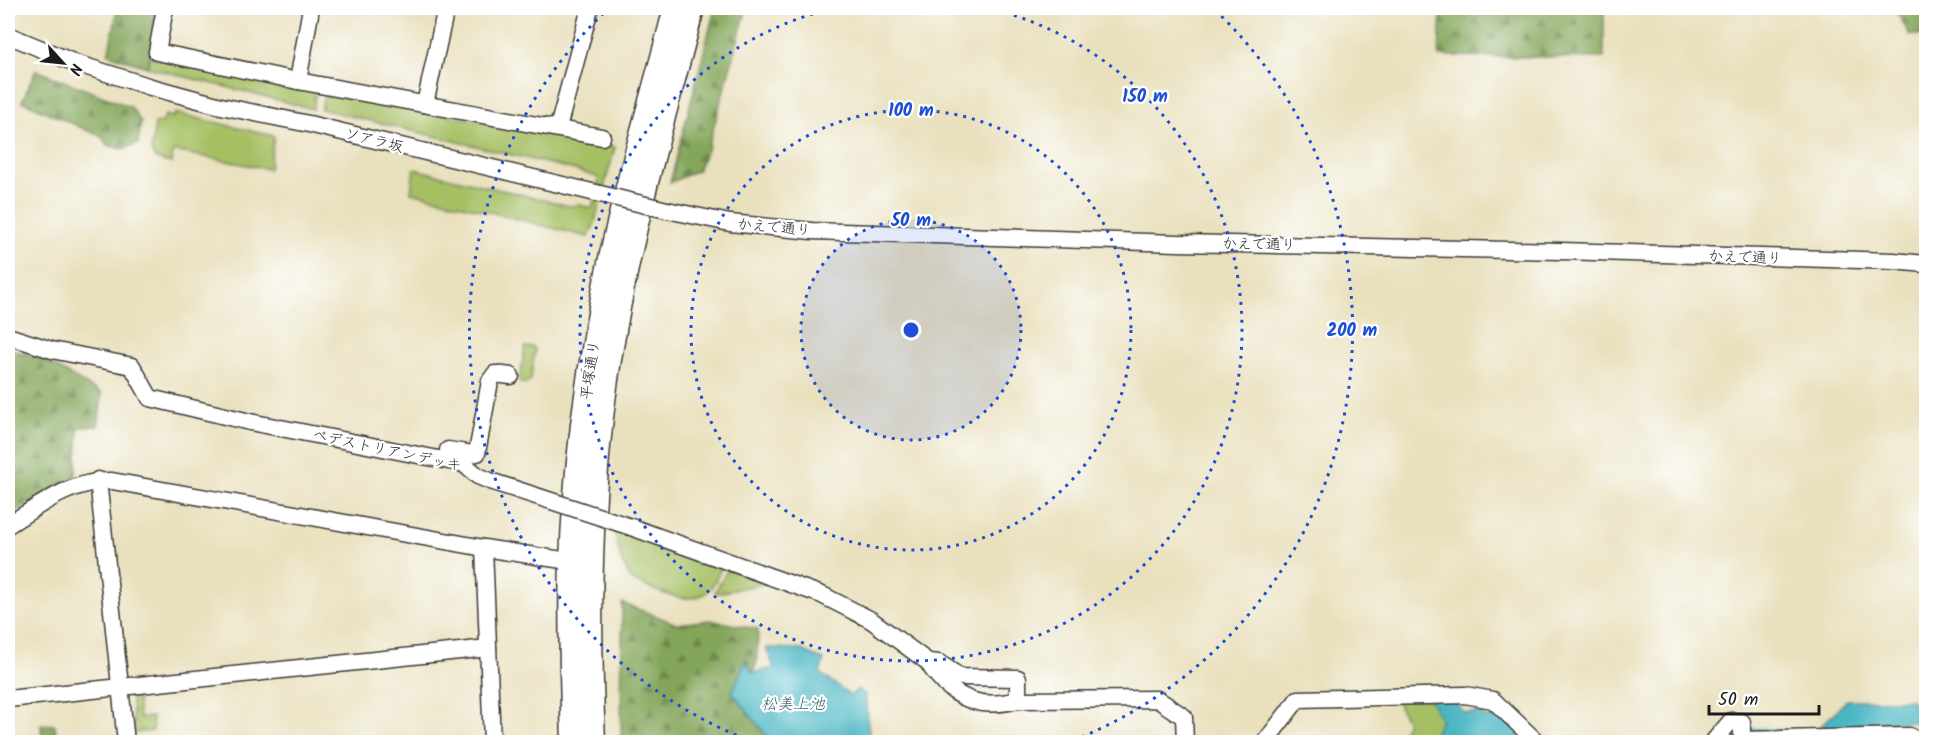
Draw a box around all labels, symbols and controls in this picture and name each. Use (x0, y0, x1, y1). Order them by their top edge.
north arrow (33, 33, 93, 93)
text: N (62, 59, 88, 79)
text: 150 m (1122, 83, 1168, 112)
text: 100 m (888, 97, 934, 126)
street label: ソアラ坂 (342, 122, 406, 160)
text: 50 m (890, 207, 931, 236)
street label: かえで通り (736, 213, 812, 243)
street label: かえで通り (1222, 232, 1296, 258)
street label: かえで通り (1708, 245, 1782, 271)
text: 200 m (1327, 317, 1378, 346)
centre of rings (901, 320, 921, 340)
street label: 平塚通り (575, 339, 607, 402)
street label: ペデストリアンデッキ (310, 423, 464, 478)
scale bar (1709, 678, 1818, 716)
text: 50 m (1718, 686, 1758, 715)
water label: 松美上池 (761, 692, 826, 717)

